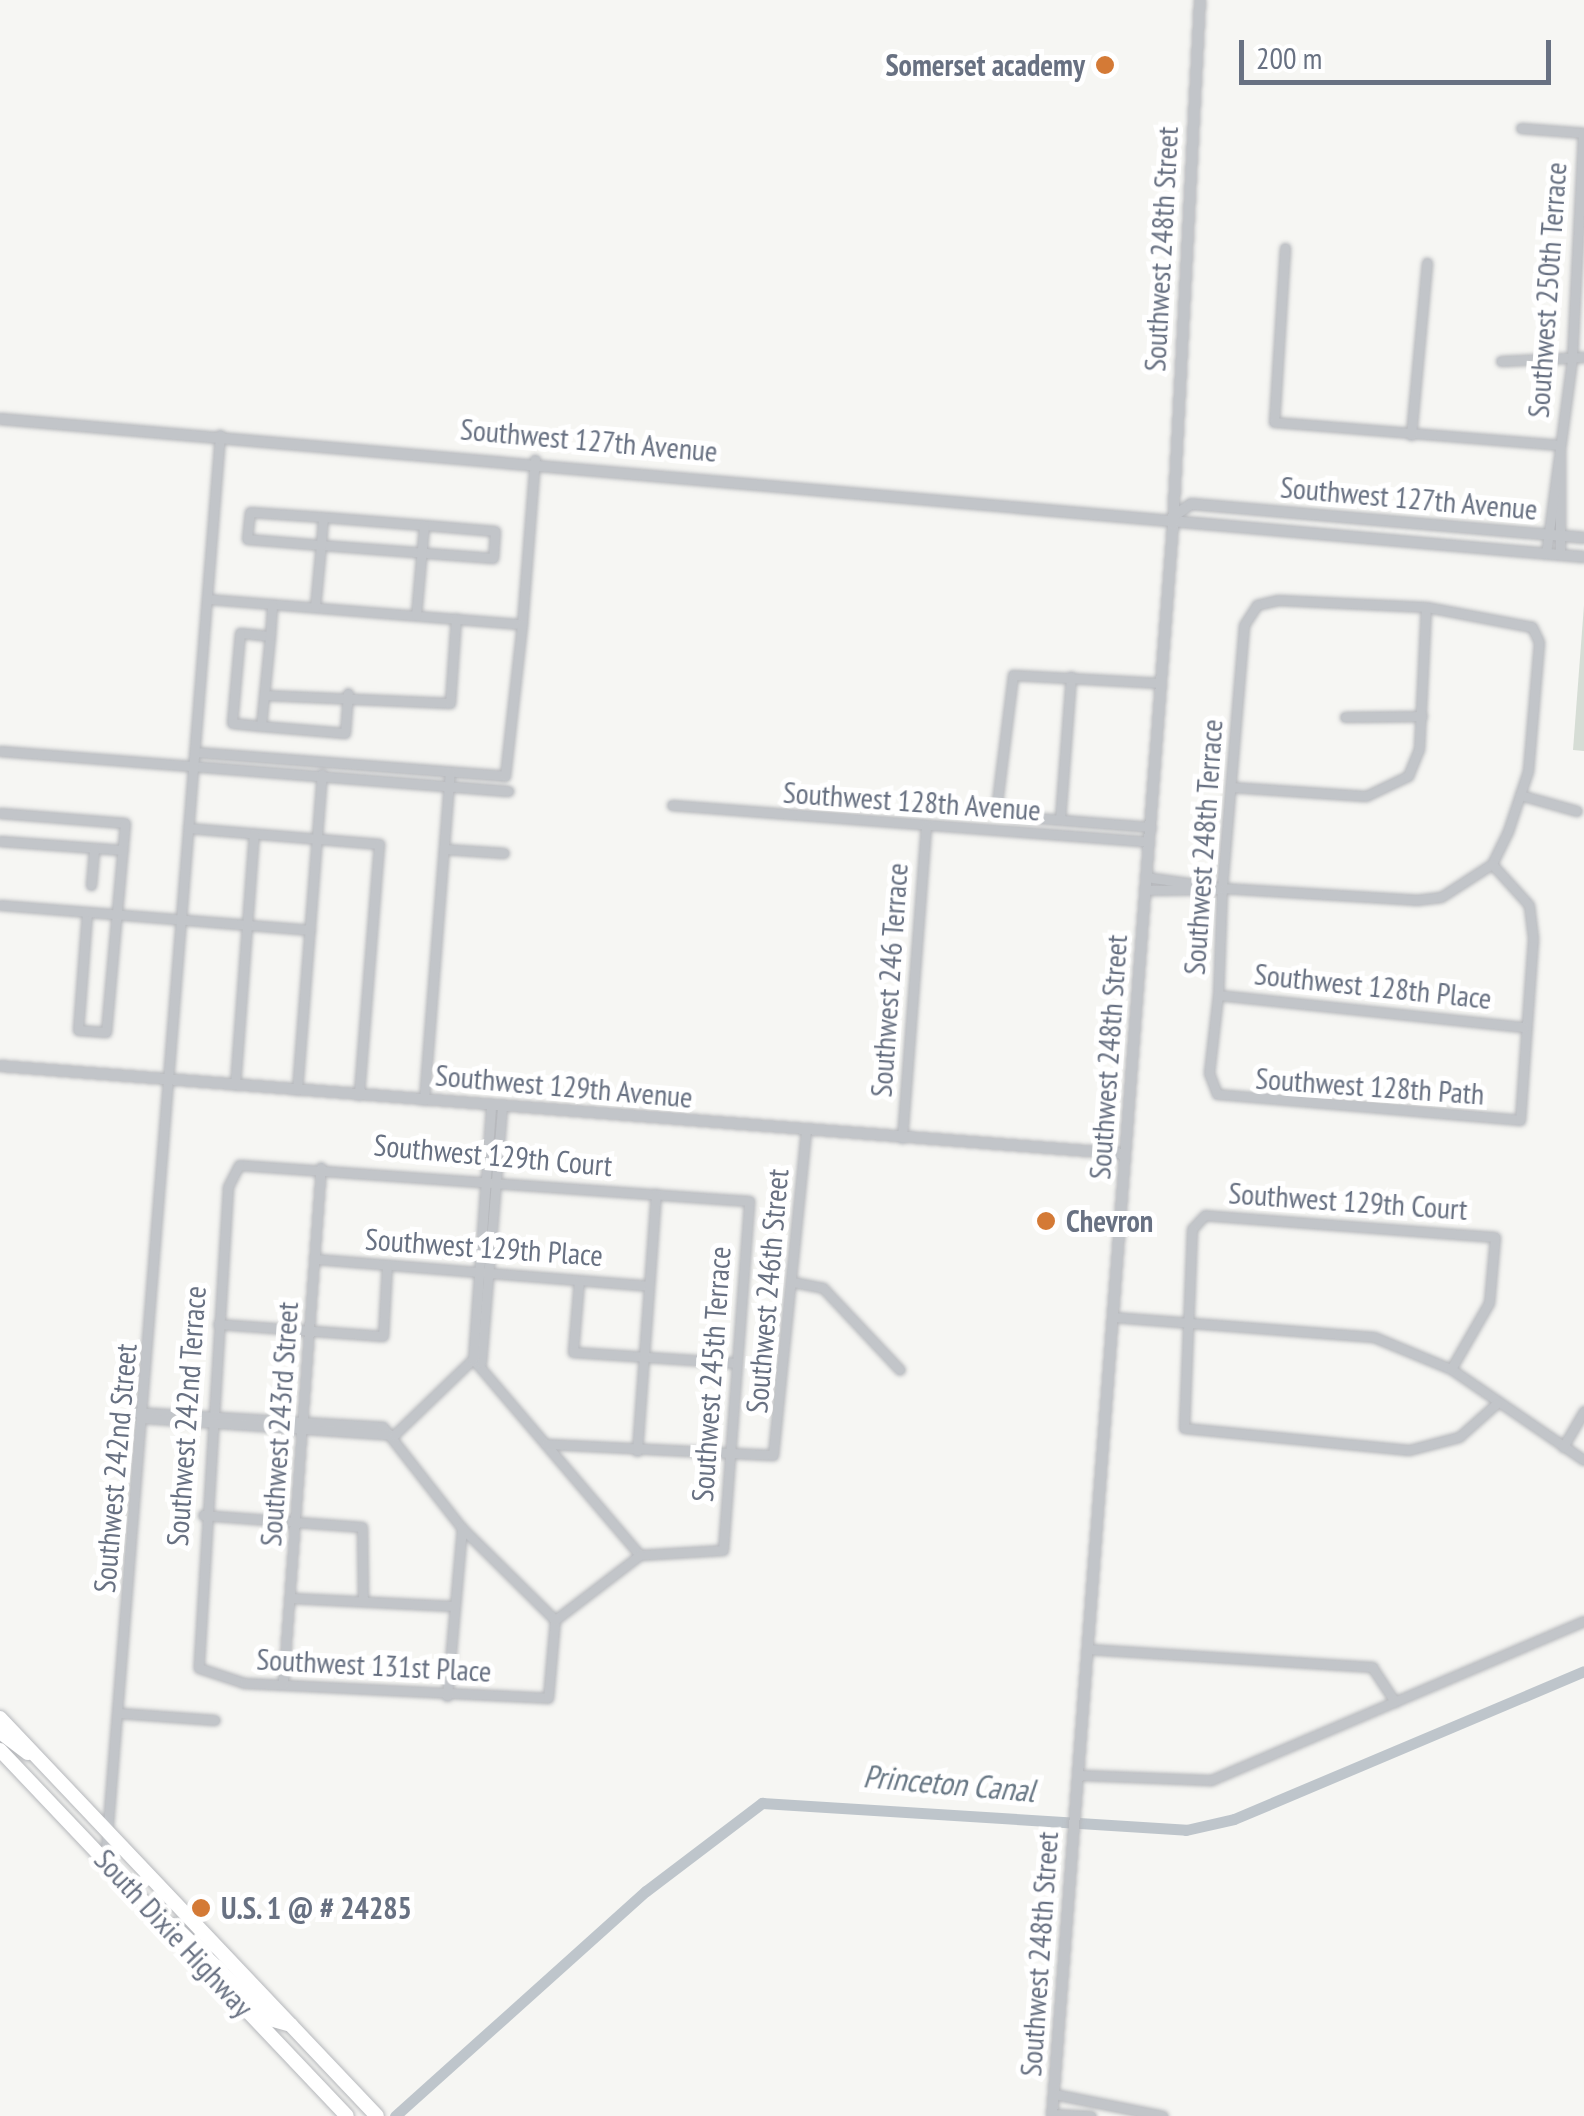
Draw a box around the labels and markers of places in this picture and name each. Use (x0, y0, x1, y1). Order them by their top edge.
place label: Somerset academy (885, 47, 1085, 83)
marker: Somerset academy (1094, 54, 1116, 76)
place label: Chevron (1066, 1203, 1153, 1239)
marker: Chevron (1035, 1210, 1057, 1232)
place label: U.S. 1 @ # 24285 (221, 1890, 414, 1926)
marker: U.S. 1 @ # 24285 (190, 1897, 212, 1919)

